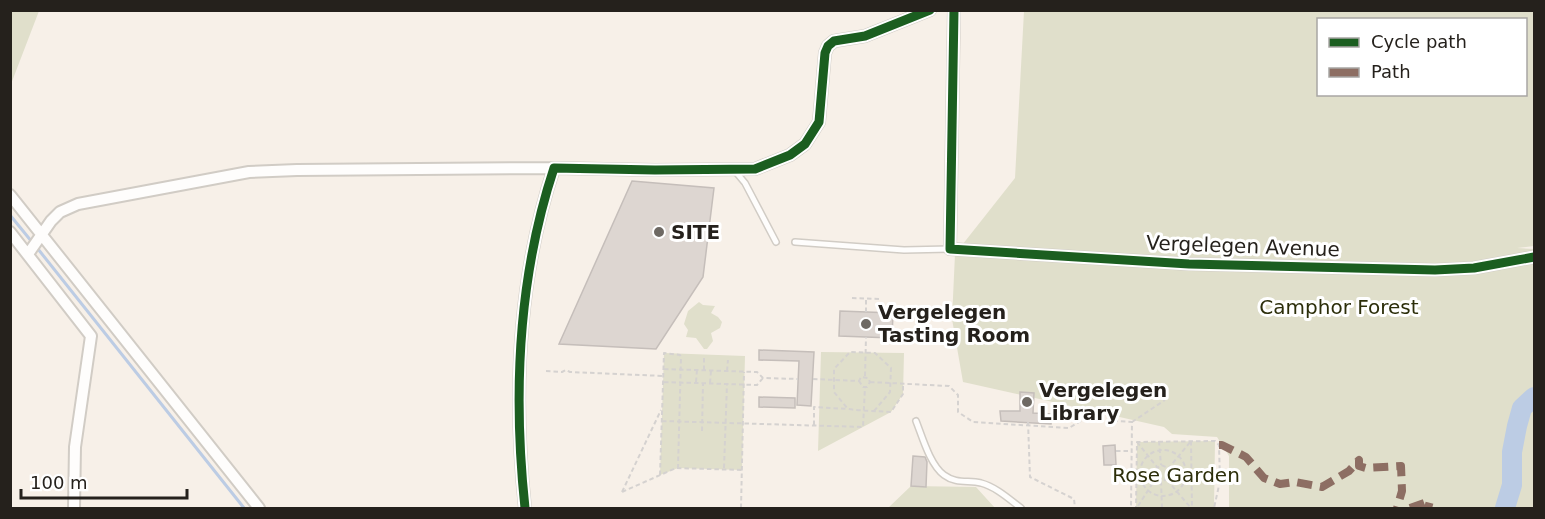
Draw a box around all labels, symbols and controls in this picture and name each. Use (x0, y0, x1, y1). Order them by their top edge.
legend (1317, 18, 1527, 96)
text: Cycle path (1371, 31, 1467, 52)
text: Path (1371, 61, 1411, 82)
place label: SITE (671, 220, 720, 244)
marker: SITE (652, 225, 666, 239)
street label: Vergelegen Avenue (1146, 231, 1340, 261)
park label: Camphor Forest (1259, 295, 1419, 319)
place label: Vergelegen Tasting Room (878, 300, 1030, 347)
marker: Vergelegen Tasting Room (859, 317, 873, 331)
place label: Vergelegen Library (1039, 378, 1167, 425)
marker: Vergelegen Library (1020, 395, 1034, 409)
scale bar (21, 462, 188, 500)
park label: Rose Garden (1112, 463, 1240, 487)
text: 100 m (30, 472, 88, 493)

